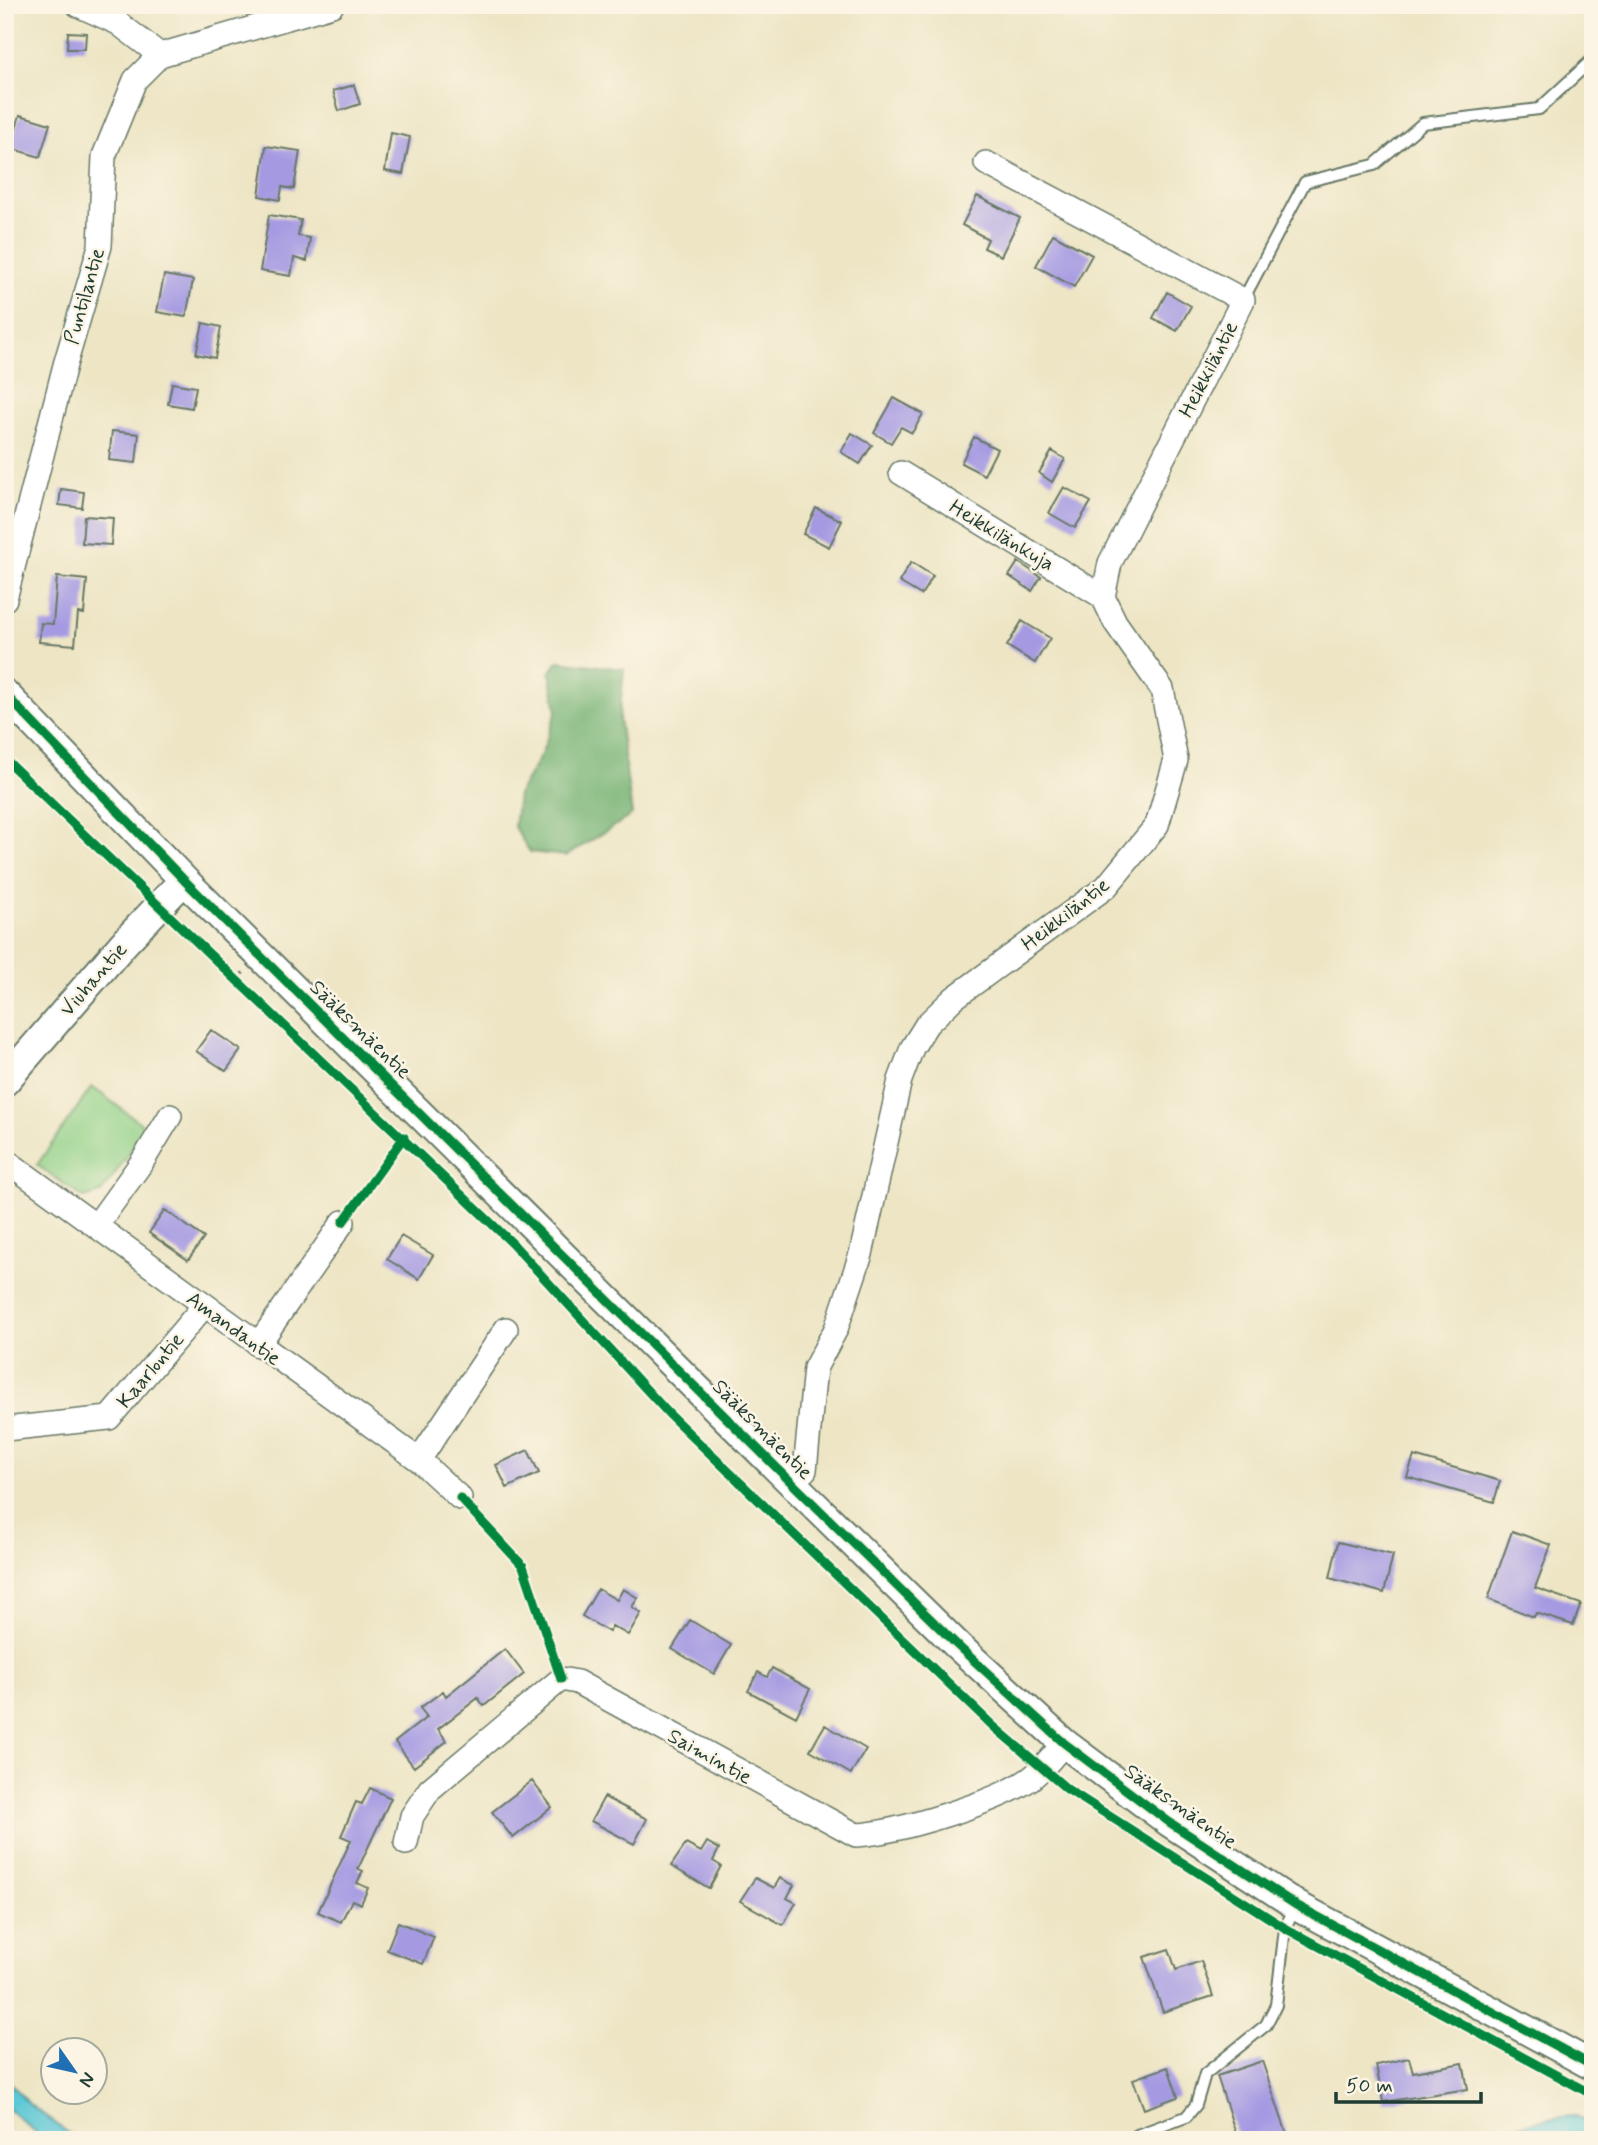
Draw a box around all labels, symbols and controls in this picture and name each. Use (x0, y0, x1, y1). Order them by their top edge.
street label: Puntilantie (58, 245, 112, 348)
street label: Heikkiläntie (1173, 316, 1245, 423)
street label: Heikkilänkuja (944, 493, 1059, 578)
street label: Heikkiläntie (1016, 871, 1116, 958)
street label: Viuhantie (54, 937, 134, 1023)
street label: Sääksmäentie (303, 974, 417, 1085)
street label: Amandantie (181, 1285, 286, 1373)
street label: Kaarlontie (111, 1327, 191, 1415)
street label: Sääksmäentie (706, 1373, 819, 1486)
street label: Saimintie (662, 1722, 757, 1792)
street label: Sääksmäentie (1118, 1758, 1242, 1856)
north arrow (38, 2036, 108, 2106)
scale bar (1336, 2061, 1481, 2105)
text: N (73, 2067, 101, 2092)
text: 50 m (1346, 2072, 1393, 2100)

